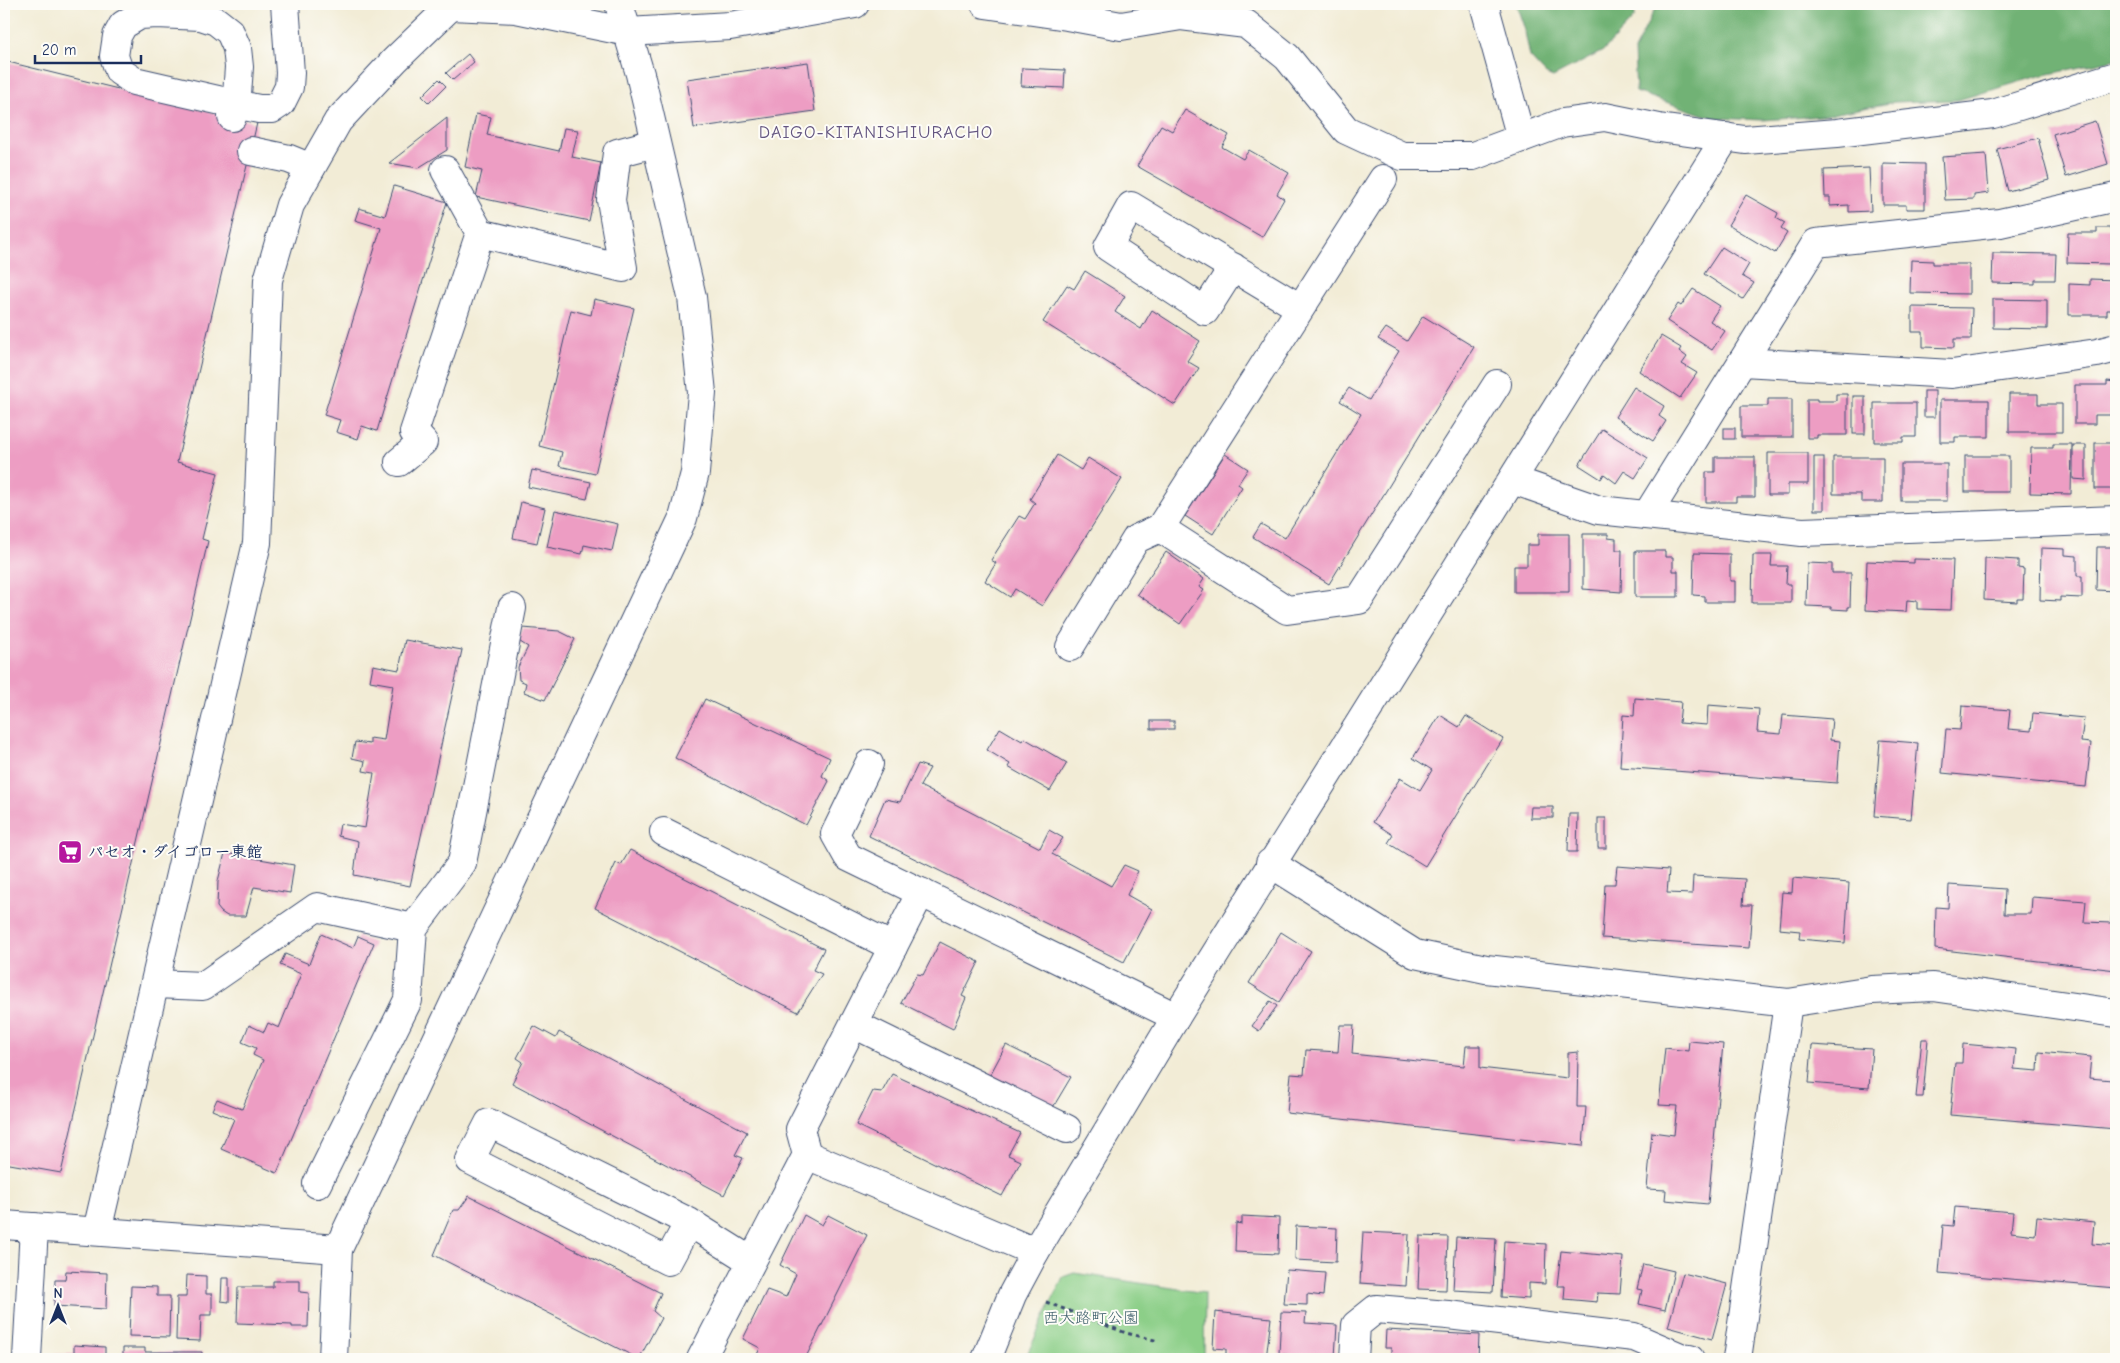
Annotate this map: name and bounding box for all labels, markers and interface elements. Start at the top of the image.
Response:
scale bar [35,32,141,64]
text: 20 m [42,41,76,59]
district label: DAIGO-KITANISHIURACHO [759,122,993,143]
supermarket icon: パセオ・ダイゴロー東館 [57,839,83,865]
place label: パセオ・ダイゴロー東館 [88,843,262,861]
north arrow [32,1280,82,1330]
text: N [53,1285,63,1302]
park label: 西大路町公園 [1043,1309,1139,1327]

